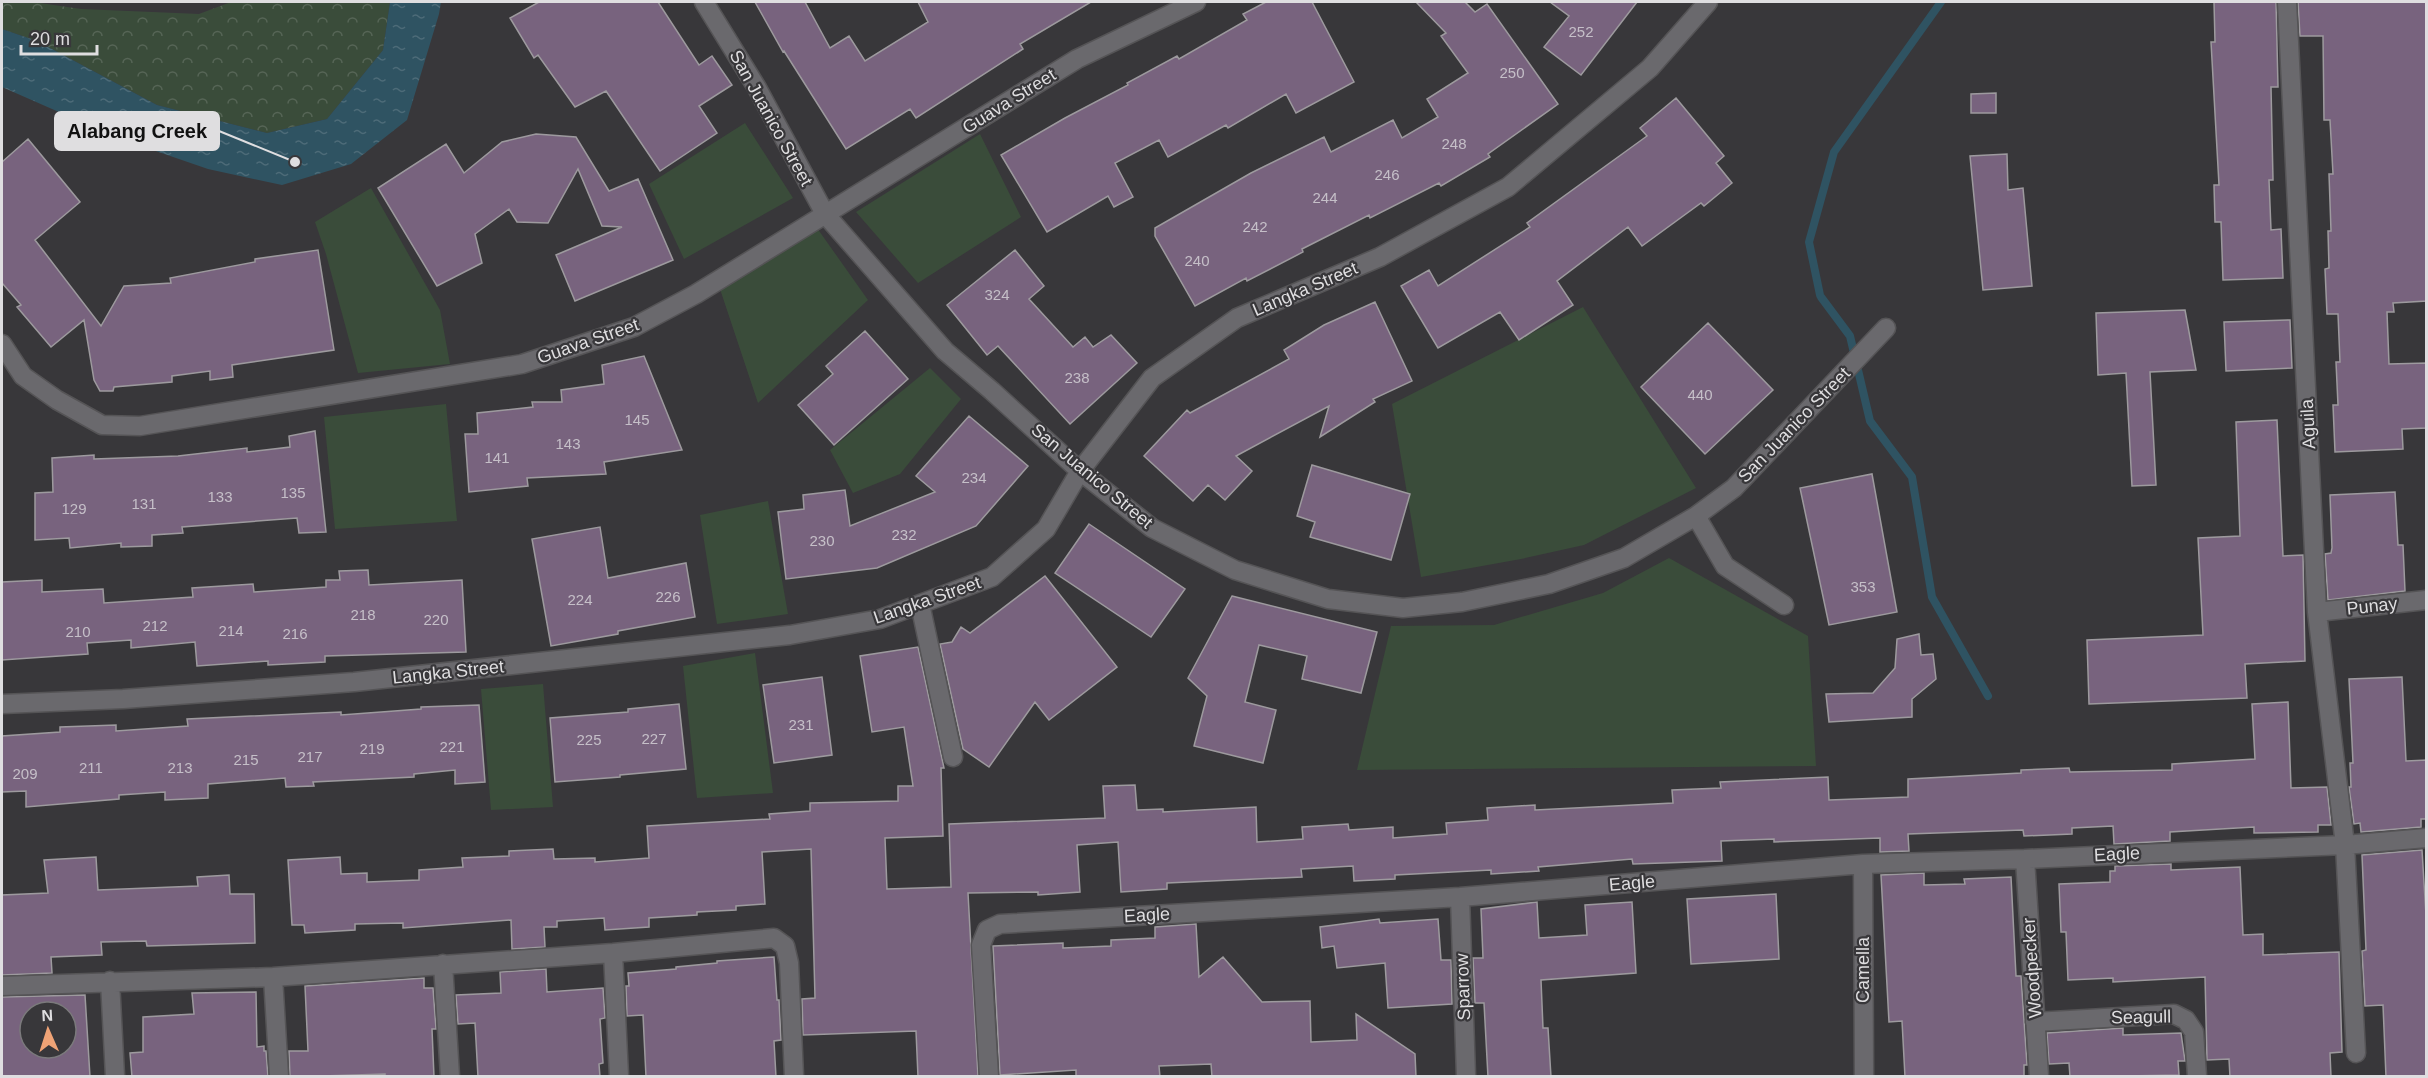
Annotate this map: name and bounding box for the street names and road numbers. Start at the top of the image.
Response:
street label: San Juanico Street [725,47,817,189]
street label: Guava Street [959,64,1059,138]
street label: Langka Street [1250,258,1360,320]
street label: Guava Street [535,314,641,368]
street label: San Juanico Street [1734,363,1854,487]
street label: Aguila [2297,398,2319,450]
street label: San Juanico Street [1027,419,1157,533]
street label: Langka Street [871,572,983,628]
street label: Punay [2346,593,2398,619]
street label: Langka Street [391,656,505,688]
street label: Eagle [2093,843,2141,865]
street label: Eagle [1608,871,1656,895]
street label: Eagle [1123,904,1171,926]
street label: Woodpecker [2019,917,2045,1019]
street label: Camella [1853,936,1873,1003]
street label: Sparrow [1452,952,1474,1021]
street label: Seagull [2111,1006,2171,1028]

